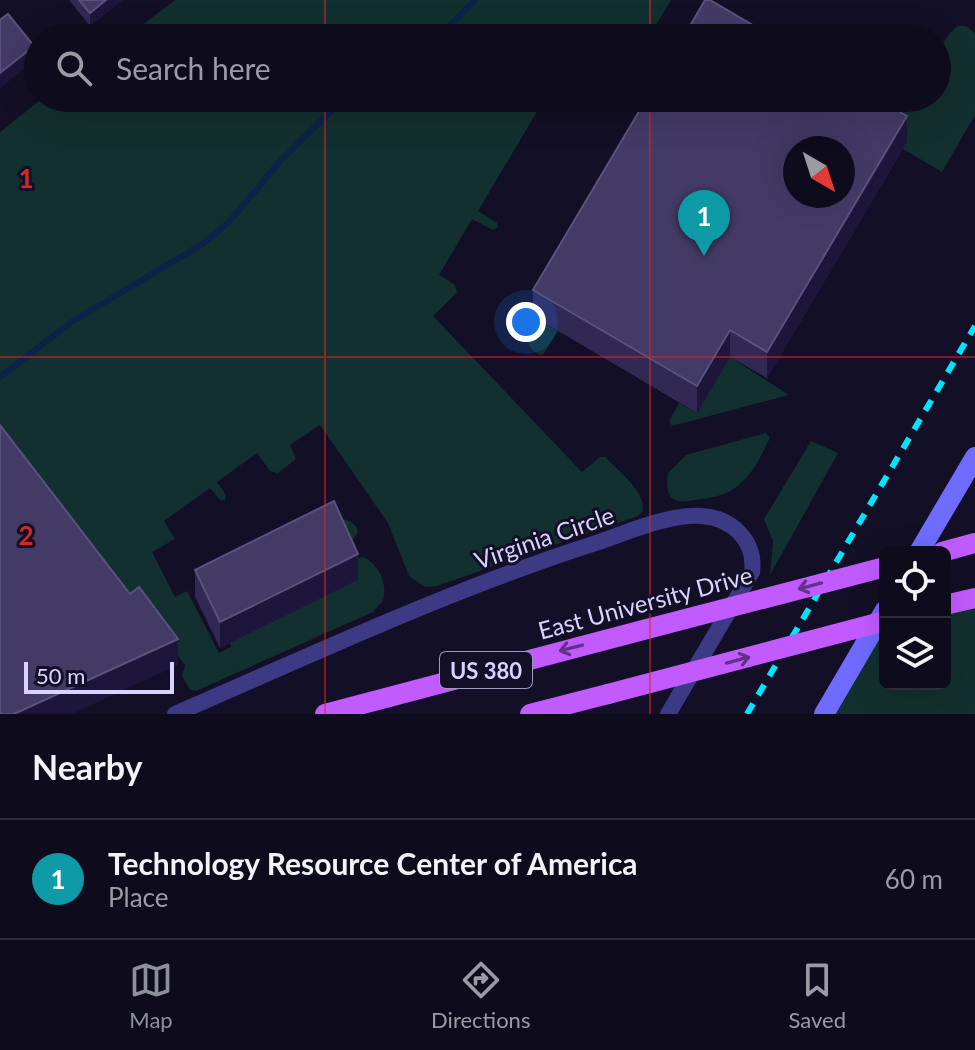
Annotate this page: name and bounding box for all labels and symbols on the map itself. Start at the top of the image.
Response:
north arrow [783,136,855,208]
text: 1 [18,162,34,194]
pin: 1 [678,190,730,256]
your location [506,302,546,342]
street label: Virginia Circle [470,500,618,574]
text: 2 [18,519,34,551]
street label: East University Drive [535,559,755,645]
one-way arrow [797,580,823,595]
one-way arrow [559,642,585,657]
one-way arrow [724,651,750,666]
road number: US 380 [440,652,532,688]
scale bar [24,658,174,694]

